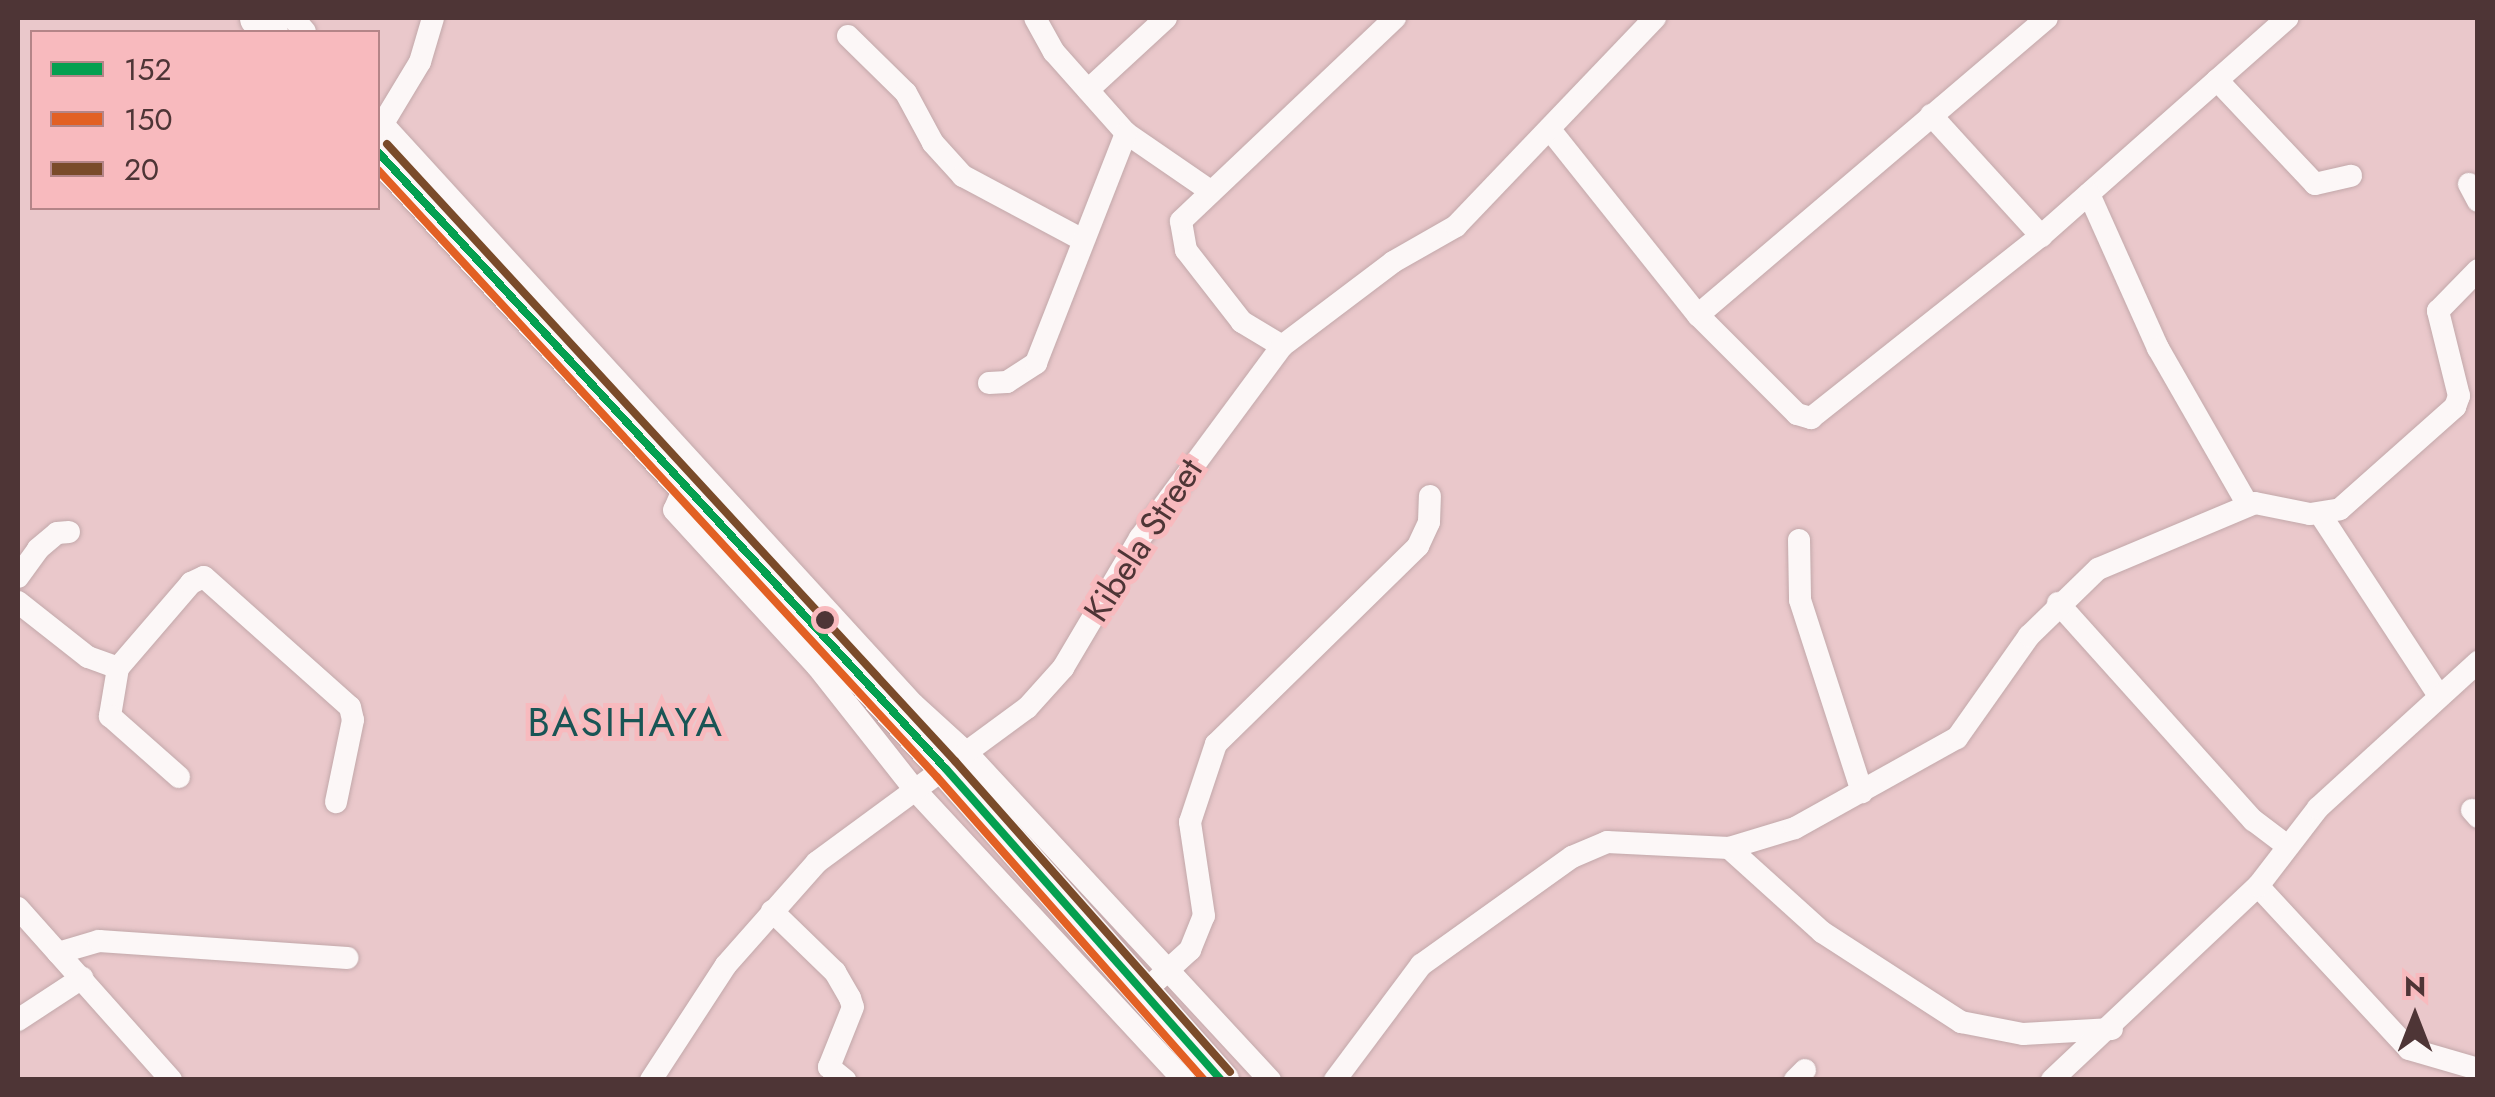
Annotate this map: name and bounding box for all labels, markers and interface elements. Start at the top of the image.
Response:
legend [30,30,380,210]
text: 152 [124,48,172,91]
text: 150 [124,98,172,141]
text: 20 [124,148,159,191]
street label: Kibela Street [1075,451,1211,629]
unlabelled marker [815,610,835,630]
district label: BASIHAYA [528,698,724,746]
text: N [2404,966,2426,1007]
north arrow [2365,967,2465,1067]

